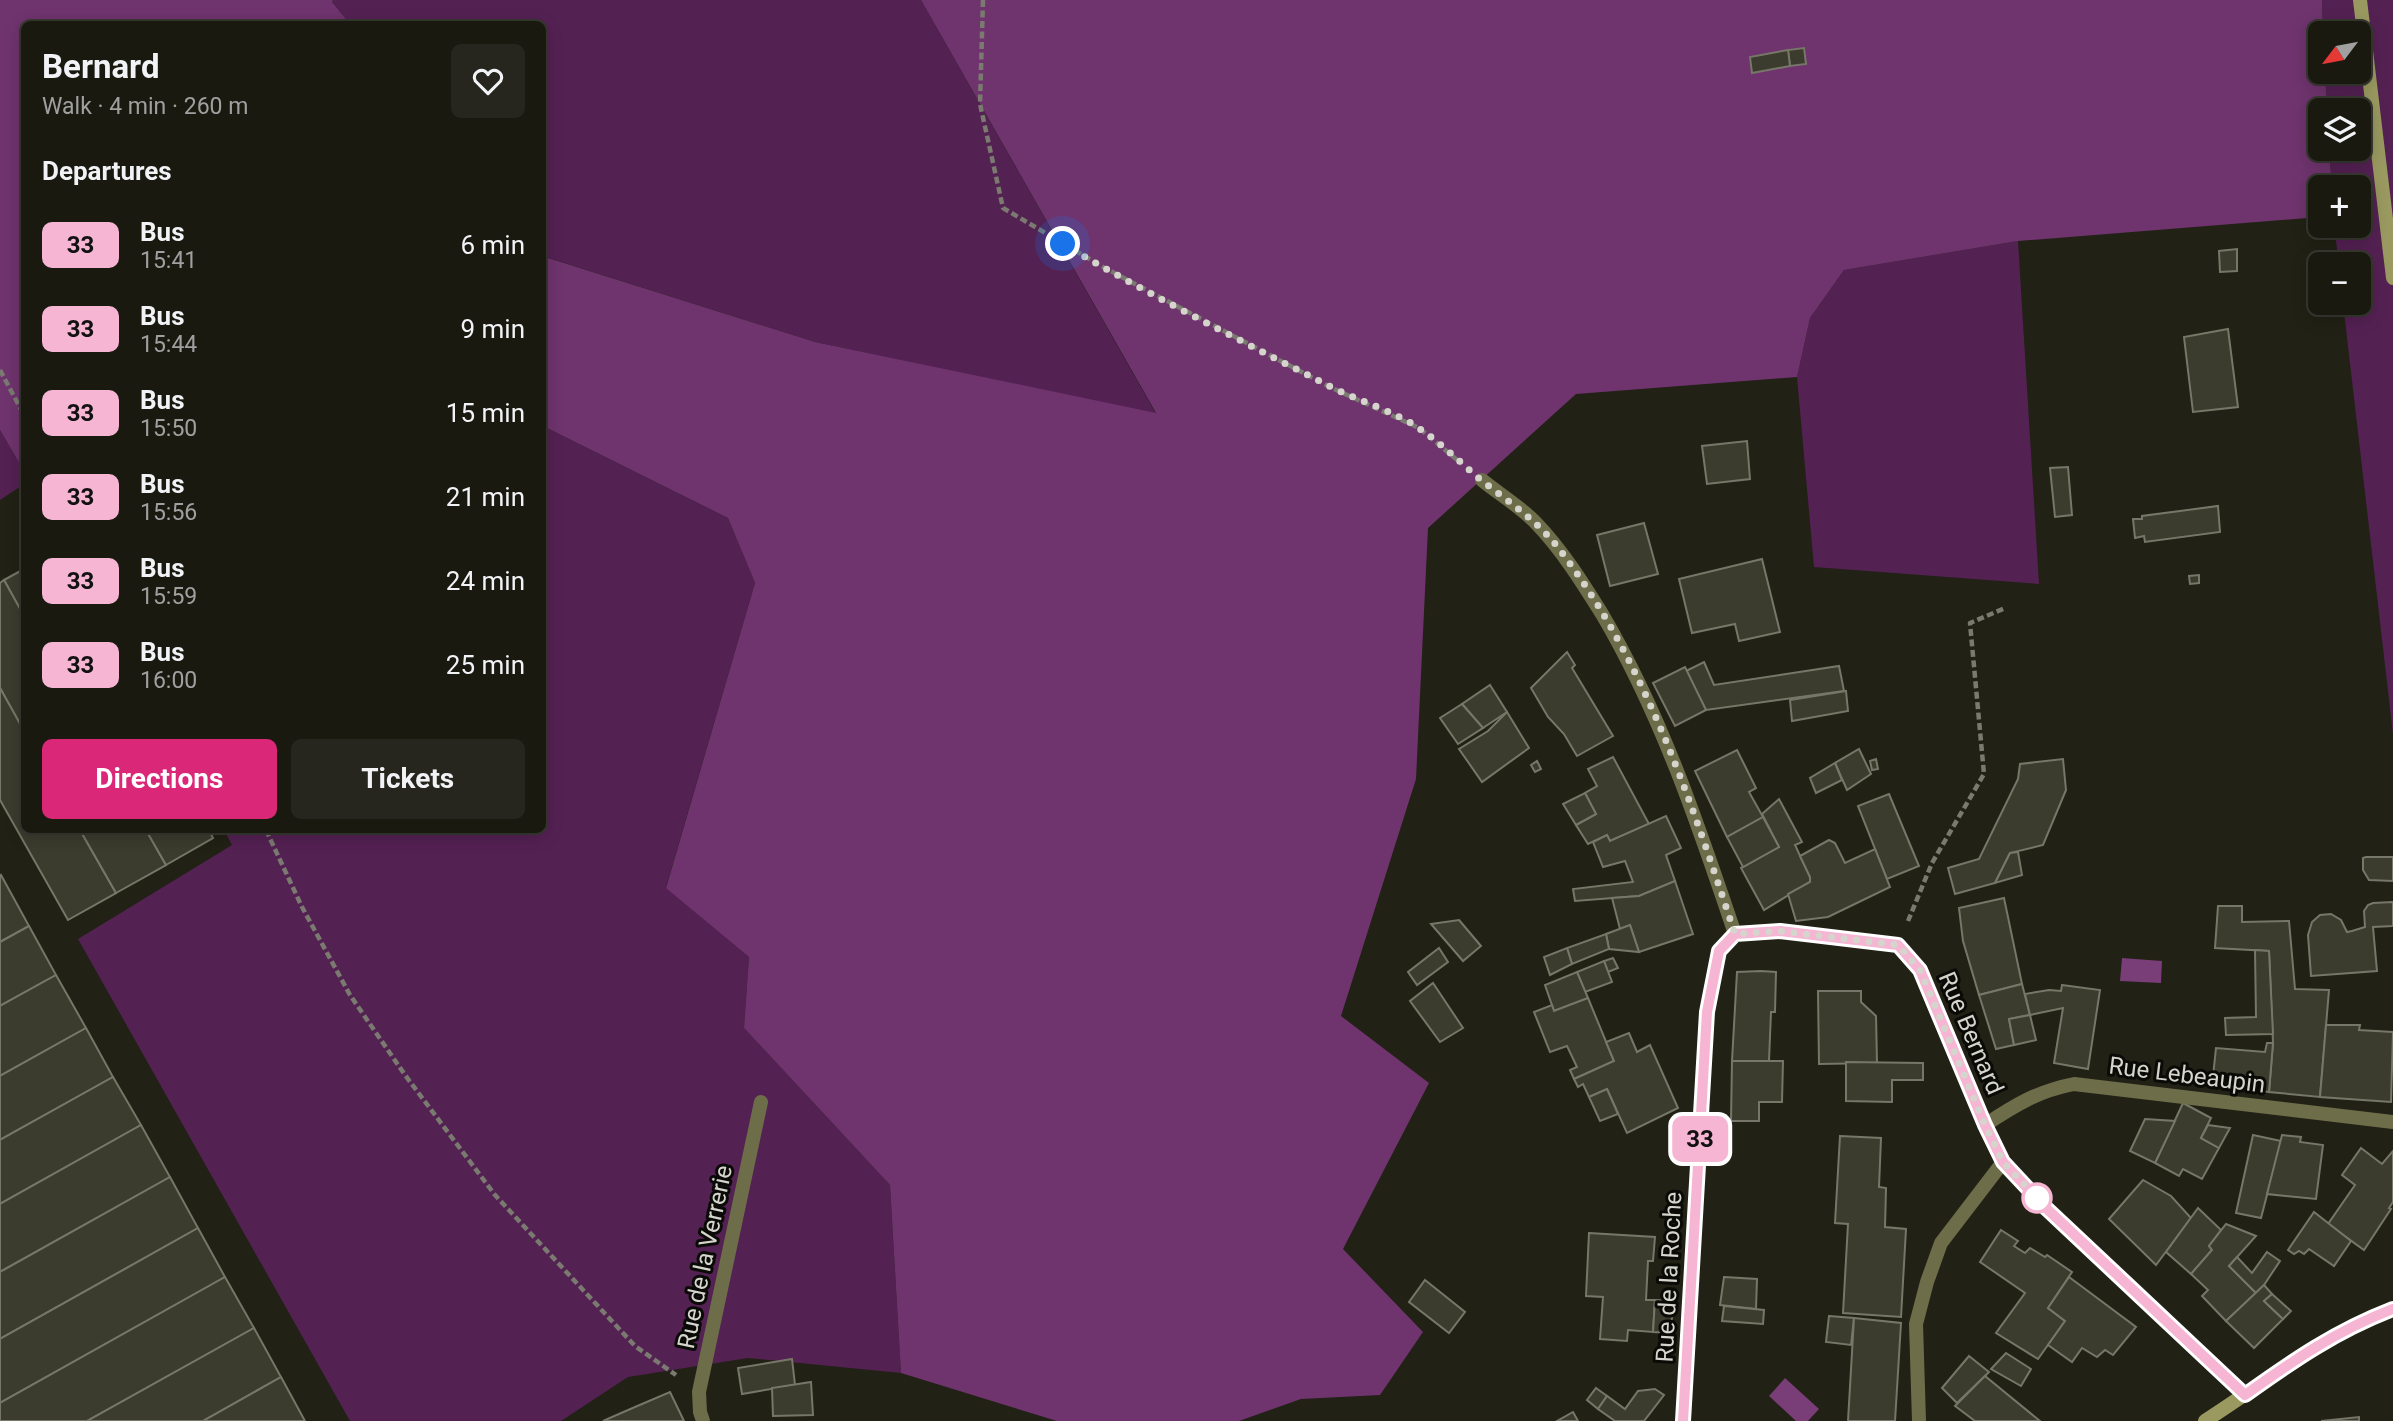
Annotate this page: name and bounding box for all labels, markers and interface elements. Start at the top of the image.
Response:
north arrow [2308,21,2371,84]
map controls [2308,21,2371,315]
button: heart [451,44,525,118]
text: Bernard [42,47,159,86]
text: Walk · 4 min · 260 m [42,93,248,120]
button: layers [2308,98,2371,161]
text: Departures [42,156,172,186]
button: + [2308,175,2371,238]
text: Bus [140,217,185,247]
your location [1045,226,1080,261]
text: 6 min [460,230,525,260]
text: 33 [67,231,94,259]
text: 15:41 [140,247,197,274]
button: − [2308,252,2371,315]
text: Bus [140,301,185,331]
text: 9 min [460,314,525,344]
text: 33 [67,315,94,343]
text: 15:44 [140,331,197,358]
text: Bus [140,385,185,415]
text: 15 min [446,398,525,428]
text: 33 [67,399,94,427]
text: 15:50 [140,415,197,442]
text: Bus [140,469,185,499]
text: 21 min [446,482,525,512]
text: 33 [67,483,94,511]
text: 15:56 [140,499,197,526]
text: Bus [140,553,185,583]
text: 24 min [446,566,525,596]
text: 33 [67,567,94,595]
text: 15:59 [140,583,197,610]
text: Bus [140,637,185,667]
text: 25 min [446,650,525,680]
text: 33 [67,651,94,679]
text: 16:00 [140,667,197,694]
button: Directions [42,739,277,819]
button: Tickets [291,739,525,819]
street label: Rue Bernard [1933,968,2009,1098]
street label: Rue Lebeaupin [2107,1052,2267,1098]
line badge: 33 [1668,1116,1732,1162]
text: 33 [1686,1125,1714,1153]
street label: Rue de la Verrerie [672,1163,738,1351]
unlabelled marker [2022,1183,2052,1213]
street label: Rue de la Roche [1651,1191,1687,1363]

